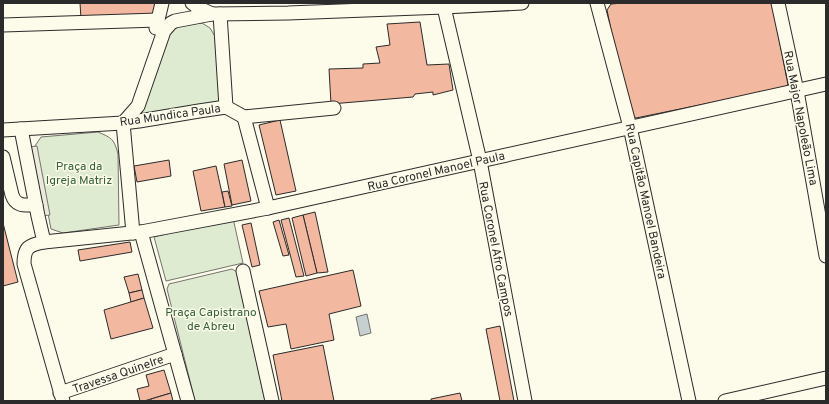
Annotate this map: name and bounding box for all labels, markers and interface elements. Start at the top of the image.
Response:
street label: Rua Major Napoleão Lima [779,49,821,187]
street label: Rua Mundica Paula [119,101,222,131]
street label: Rua Capitão Manoel Bandeira [621,122,669,280]
street label: Rua Coronel Manoel Paula [366,148,506,196]
park label: Praça da Igreja Matriz [46,159,112,189]
street label: Rua Coronel Afro Campos [474,180,516,318]
park label: Praça Capistrano de Abreu [165,305,257,335]
street label: Travessa Quinelre [71,352,166,398]

